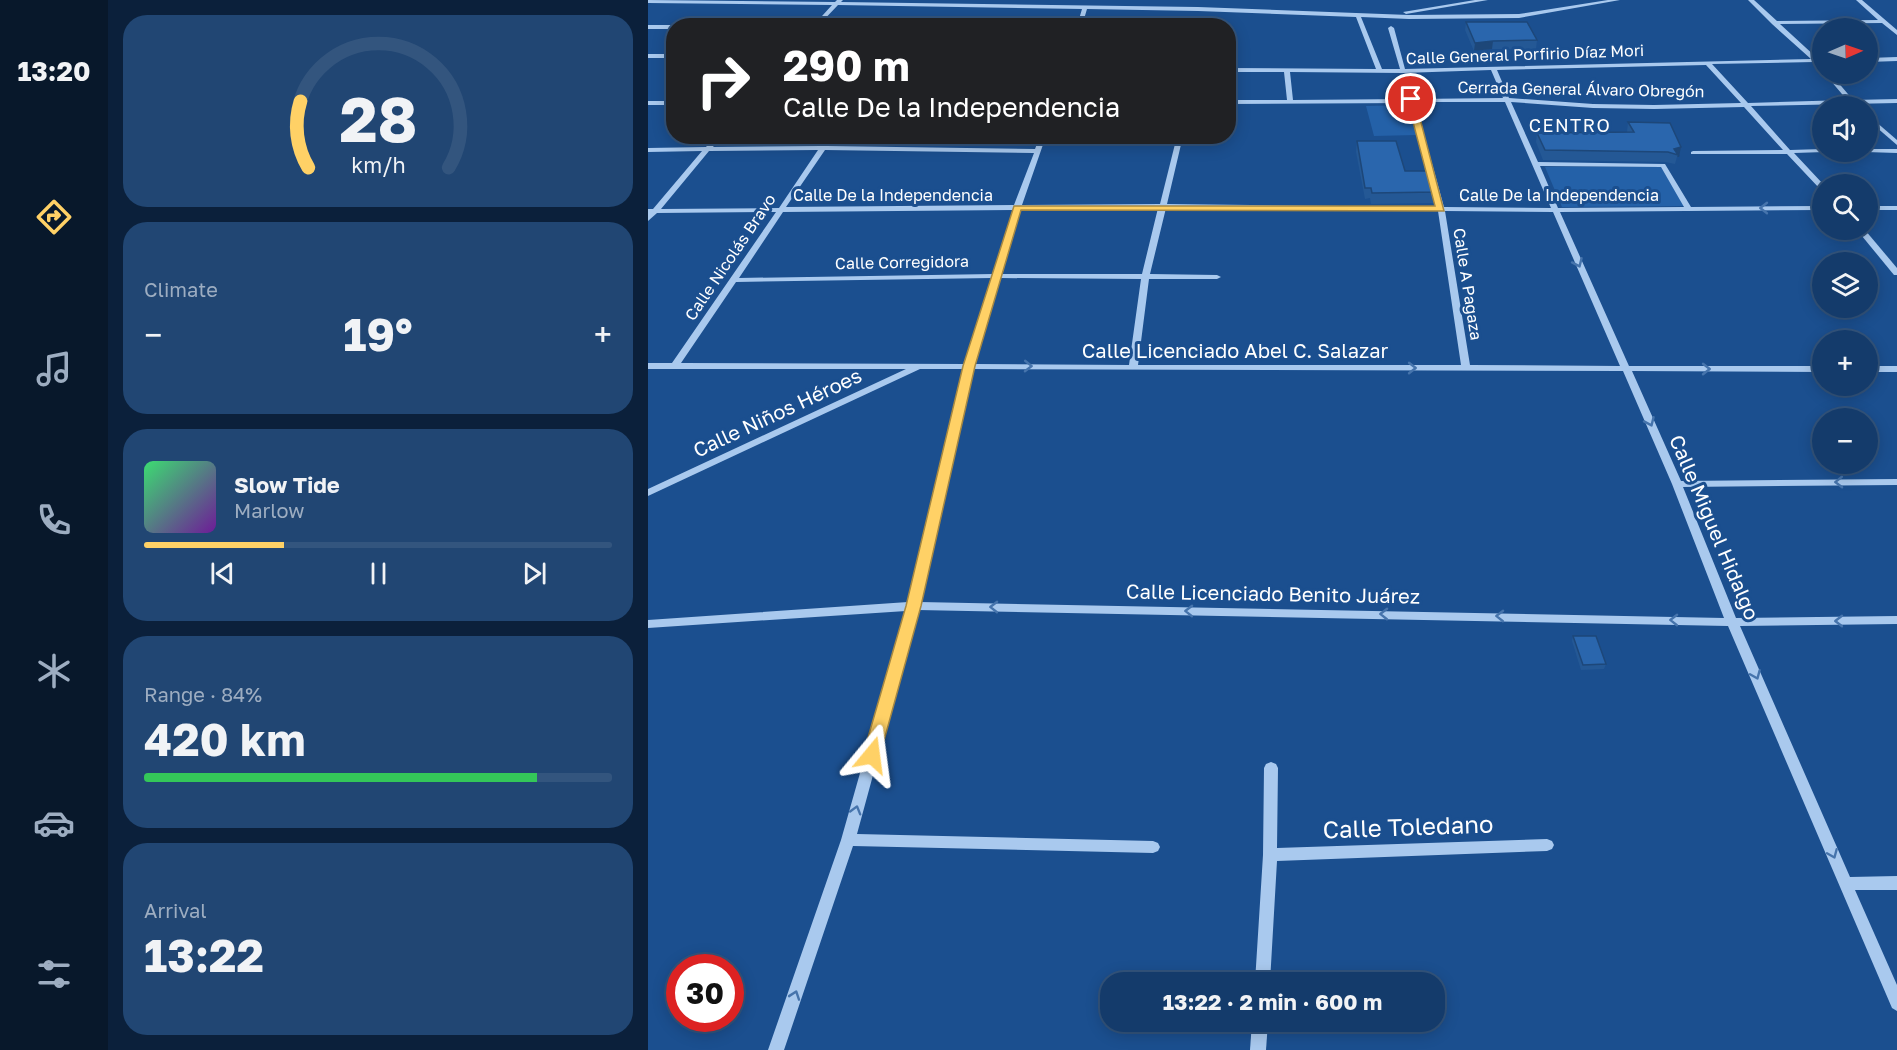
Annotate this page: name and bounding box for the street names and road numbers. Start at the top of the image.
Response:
street label: Calle General Porfirio Díaz Mori [1405,40,1645,68]
street label: Cerrada General Álvaro Obregón [1457,77,1705,101]
street label: Calle De la Independencia [793,185,993,205]
street label: Calle De la Independencia [1459,185,1659,205]
street label: Calle Nicolás Bravo [680,190,780,324]
street label: Calle A Pagaza [1449,226,1487,342]
street label: Calle Corregidora [835,251,969,273]
street label: Calle Licenciado Abel C. Salazar [1082,338,1388,362]
street label: Calle Niños Héroes [689,362,865,462]
street label: Calle Miguel Hidalgo [1665,431,1765,623]
street label: Calle Licenciado Benito Juárez [1126,578,1420,608]
street label: Calle Toledano [1322,809,1494,843]

